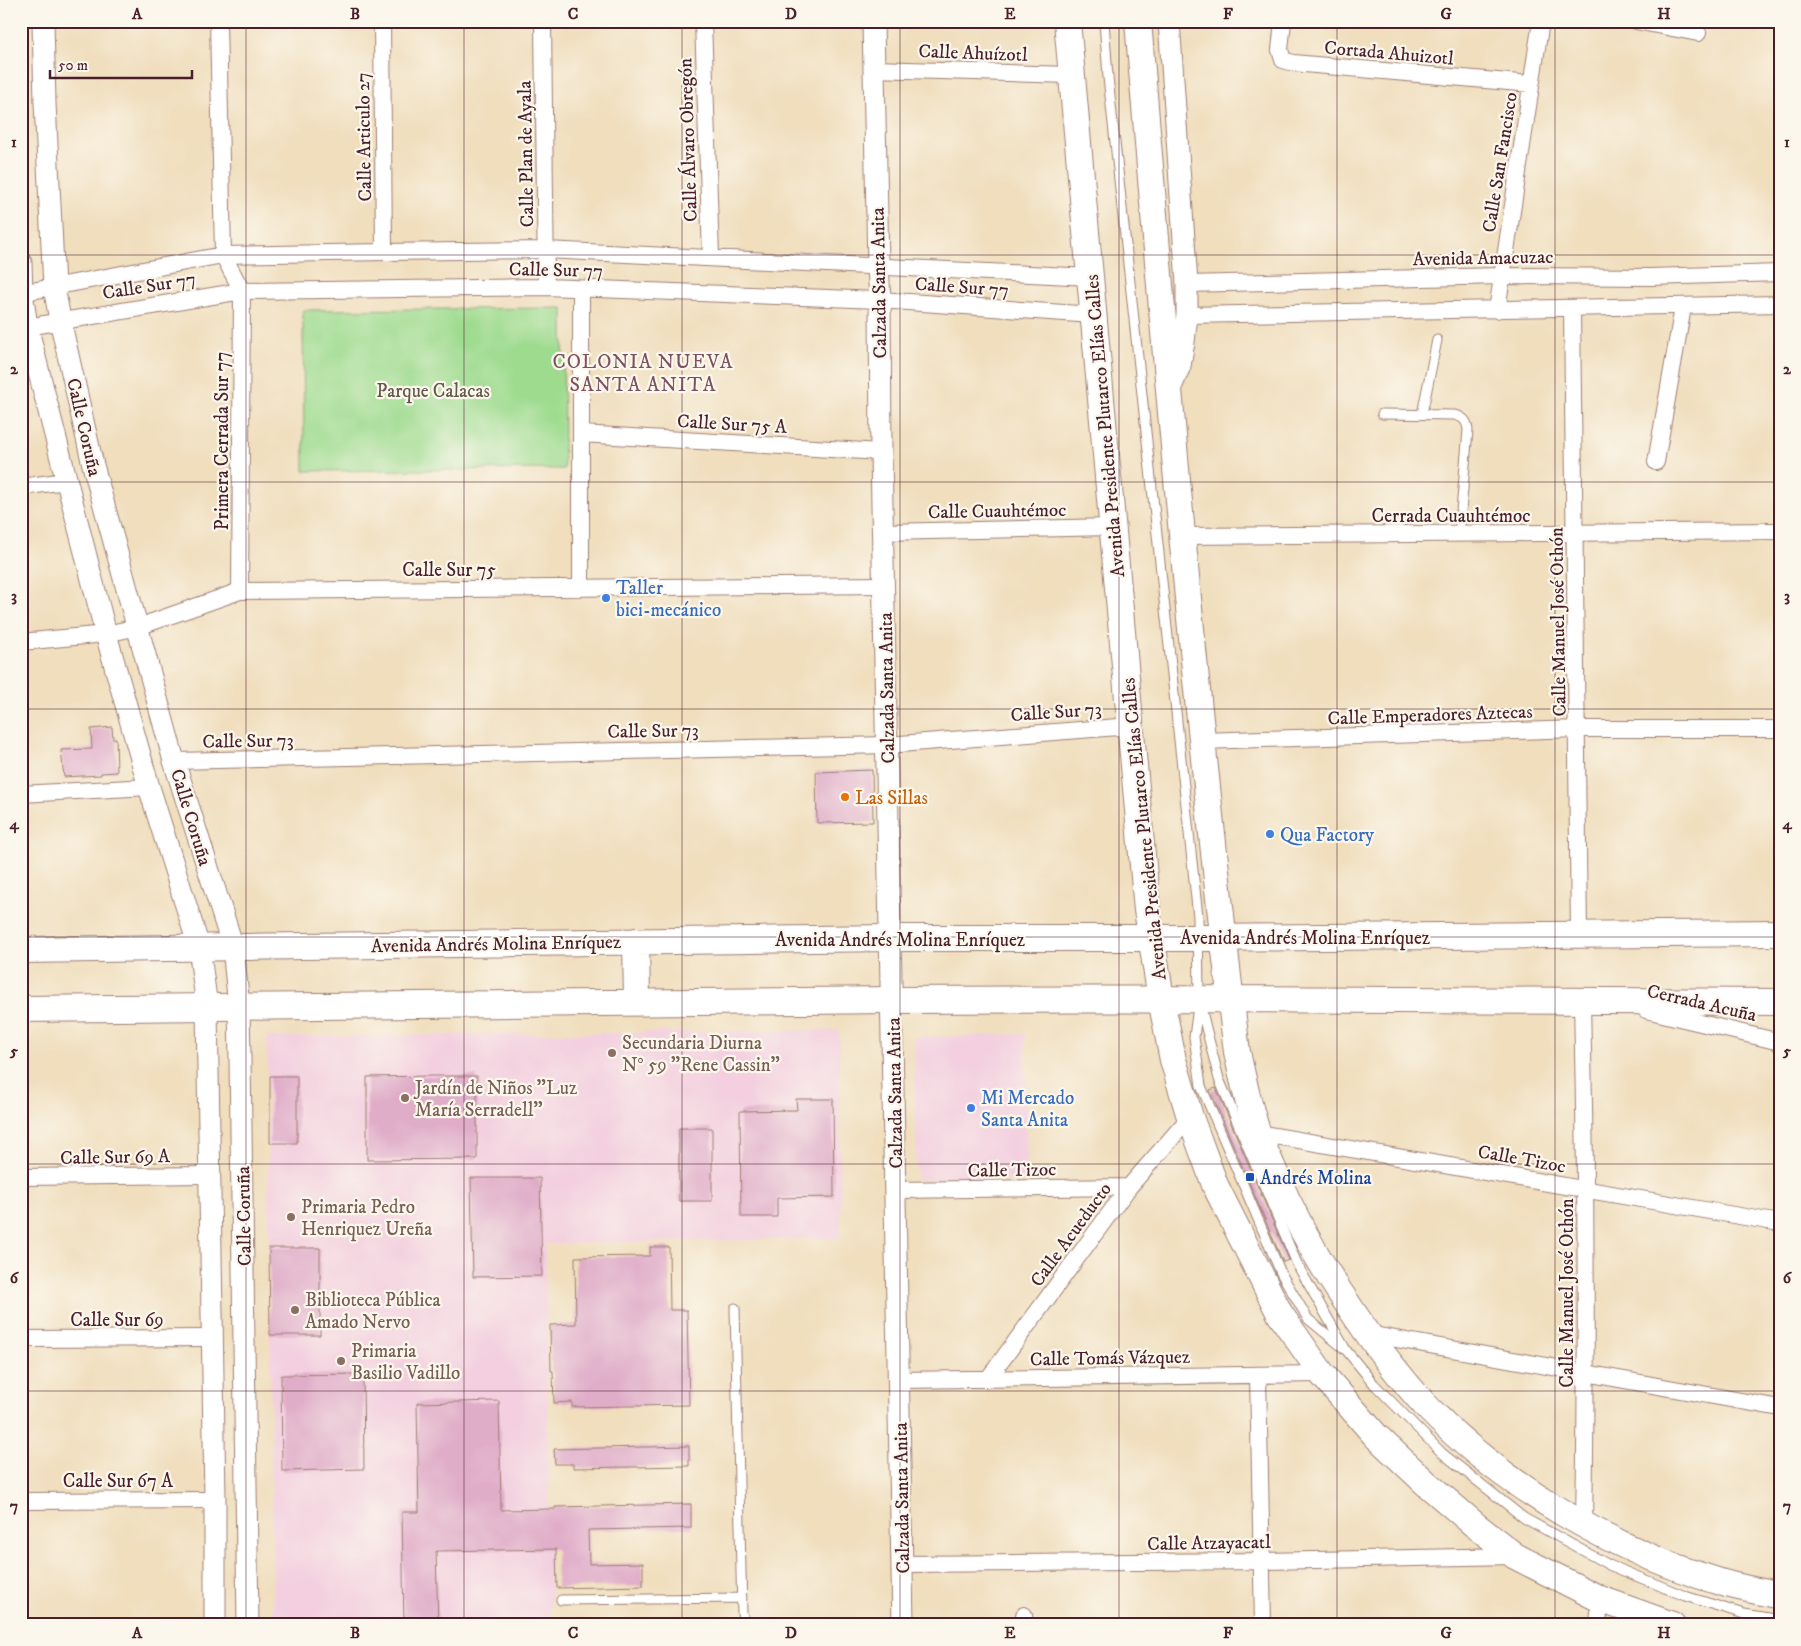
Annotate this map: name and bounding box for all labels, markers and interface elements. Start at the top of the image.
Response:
text: A [131,4,143,24]
text: B [350,4,360,24]
text: C [568,4,578,24]
text: D [785,4,797,24]
text: E [1004,4,1016,24]
text: F [1223,4,1233,24]
text: G [1440,4,1452,24]
text: H [1657,4,1671,24]
street label: Cortada Ahuizotl [1323,36,1455,71]
street label: Calle Ahuízotl [918,40,1028,67]
scale bar [50,48,192,80]
text: 50 m [58,56,88,75]
street label: Calle Álvaro Obregón [672,57,703,222]
street label: Calle Articulo 27 [352,72,377,202]
street label: Calle Plan de Ayala [514,80,539,228]
street label: Calle San Fancisco [1478,90,1523,234]
text: 1 [11,132,17,152]
text: 1 [1784,132,1790,152]
street label: Calzada Santa Anita [867,207,892,359]
street label: Avenida Amacuzac [1413,246,1554,271]
street label: Calle Sur 77 [509,258,603,283]
street label: Calle Sur 77 [101,268,198,305]
street label: Calle Sur 77 [914,273,1010,302]
street label: Avenida Presidente Plutarco Elías Calles [1081,273,1130,578]
district label: COLONIA NUEVA SANTA ANITA [553,350,733,398]
street label: Primera Cerrada Sur 77 [211,352,234,530]
text: 2 [10,359,19,379]
text: 2 [1783,359,1792,379]
street label: Calle Coruña [61,376,106,479]
park label: Parque Calacas [376,380,490,404]
street label: Calle Sur 75 A [676,410,788,439]
street label: Calle Cuauhtémoc [928,499,1066,524]
street label: Cerrada Cuauhtémoc [1372,505,1530,528]
street label: Calle Manuel José Othón [1545,527,1572,717]
street label: Calle Sur 75 [402,559,496,582]
place label: Taller bici-mecánico [616,577,721,622]
text: 3 [11,586,17,606]
text: 3 [1784,586,1790,606]
marker: Taller bici-mecánico [600,592,612,604]
street label: Calzada Santa Anita [875,612,900,764]
street label: Avenida Presidente Plutarco Elías Calles [1117,676,1172,981]
street label: Calle Sur 73 [1010,698,1102,727]
street label: Calle Emperadores Aztecas [1327,700,1533,731]
street label: Calle Sur 73 [607,719,699,744]
street label: Calle Sur 73 [202,729,294,754]
street label: Calle Coruña [165,766,216,869]
place label: Las Sillas [855,787,928,810]
marker: Las Sillas [839,791,851,803]
text: 4 [8,814,19,834]
text: 4 [1781,814,1792,834]
place label: Qua Factory [1280,824,1375,847]
marker: Qua Factory [1264,828,1276,840]
street label: Avenida Andrés Molina Enríquez [1180,927,1430,951]
street label: Avenida Andrés Molina Enríquez [775,929,1025,953]
street label: Avenida Andrés Molina Enríquez [371,931,621,959]
street label: Cerrada Acuña [1645,980,1759,1027]
street label: Calzada Santa Anita [883,1017,908,1169]
place label: Secundaria Diurna N° 59 "Rene Cassin" [622,1032,780,1077]
text: 5 [9,1041,18,1061]
text: 5 [1782,1041,1791,1061]
marker: Secundaria Diurna N° 59 "Rene Cassin" [606,1047,618,1059]
place label: Jardín de Niños "Luz María Serradell" [413,1077,577,1122]
place label: Mi Mercado Santa Anita [981,1087,1074,1132]
marker: Jardín de Niños "Luz María Serradell" [399,1092,411,1104]
marker: Mi Mercado Santa Anita [965,1102,977,1114]
street label: Calle Tizoc [1476,1140,1567,1179]
street label: Calle Sur 69 A [60,1145,171,1170]
street label: Calle Tizoc [967,1158,1057,1183]
street label: Calle Coruña [232,1166,257,1266]
place label: Andrés Molina [1260,1167,1372,1190]
marker: Andrés Molina [1244,1171,1256,1183]
street label: Calle Acueducto [1026,1178,1117,1292]
place label: Primaria Pedro Henriquez Ureña [301,1196,432,1242]
street label: Calle Manuel José Othón [1556,1198,1579,1388]
marker: Primaria Pedro Henriquez Ureña [285,1211,297,1223]
text: 6 [10,1268,20,1288]
text: 6 [1783,1268,1793,1288]
place label: Biblioteca Pública Amado Nervo [305,1289,441,1334]
marker: Biblioteca Pública Amado Nervo [289,1304,301,1316]
street label: Calle Sur 69 [70,1309,164,1332]
place label: Primaria Basilio Vadillo [351,1340,460,1385]
street label: Calle Tomás Vázquez [1030,1346,1190,1372]
marker: Primaria Basilio Vadillo [335,1355,347,1367]
street label: Calzada Santa Anita [890,1422,915,1574]
street label: Calle Sur 67 A [63,1470,174,1493]
text: 7 [10,1496,18,1516]
text: 7 [1783,1496,1791,1516]
street label: Calle Atzayacatl [1147,1531,1271,1556]
text: A [131,1623,143,1643]
text: B [350,1623,360,1643]
text: C [568,1623,578,1643]
text: D [785,1623,797,1643]
text: E [1004,1623,1016,1643]
text: F [1223,1623,1233,1643]
text: G [1440,1623,1452,1643]
text: H [1657,1623,1671,1643]

